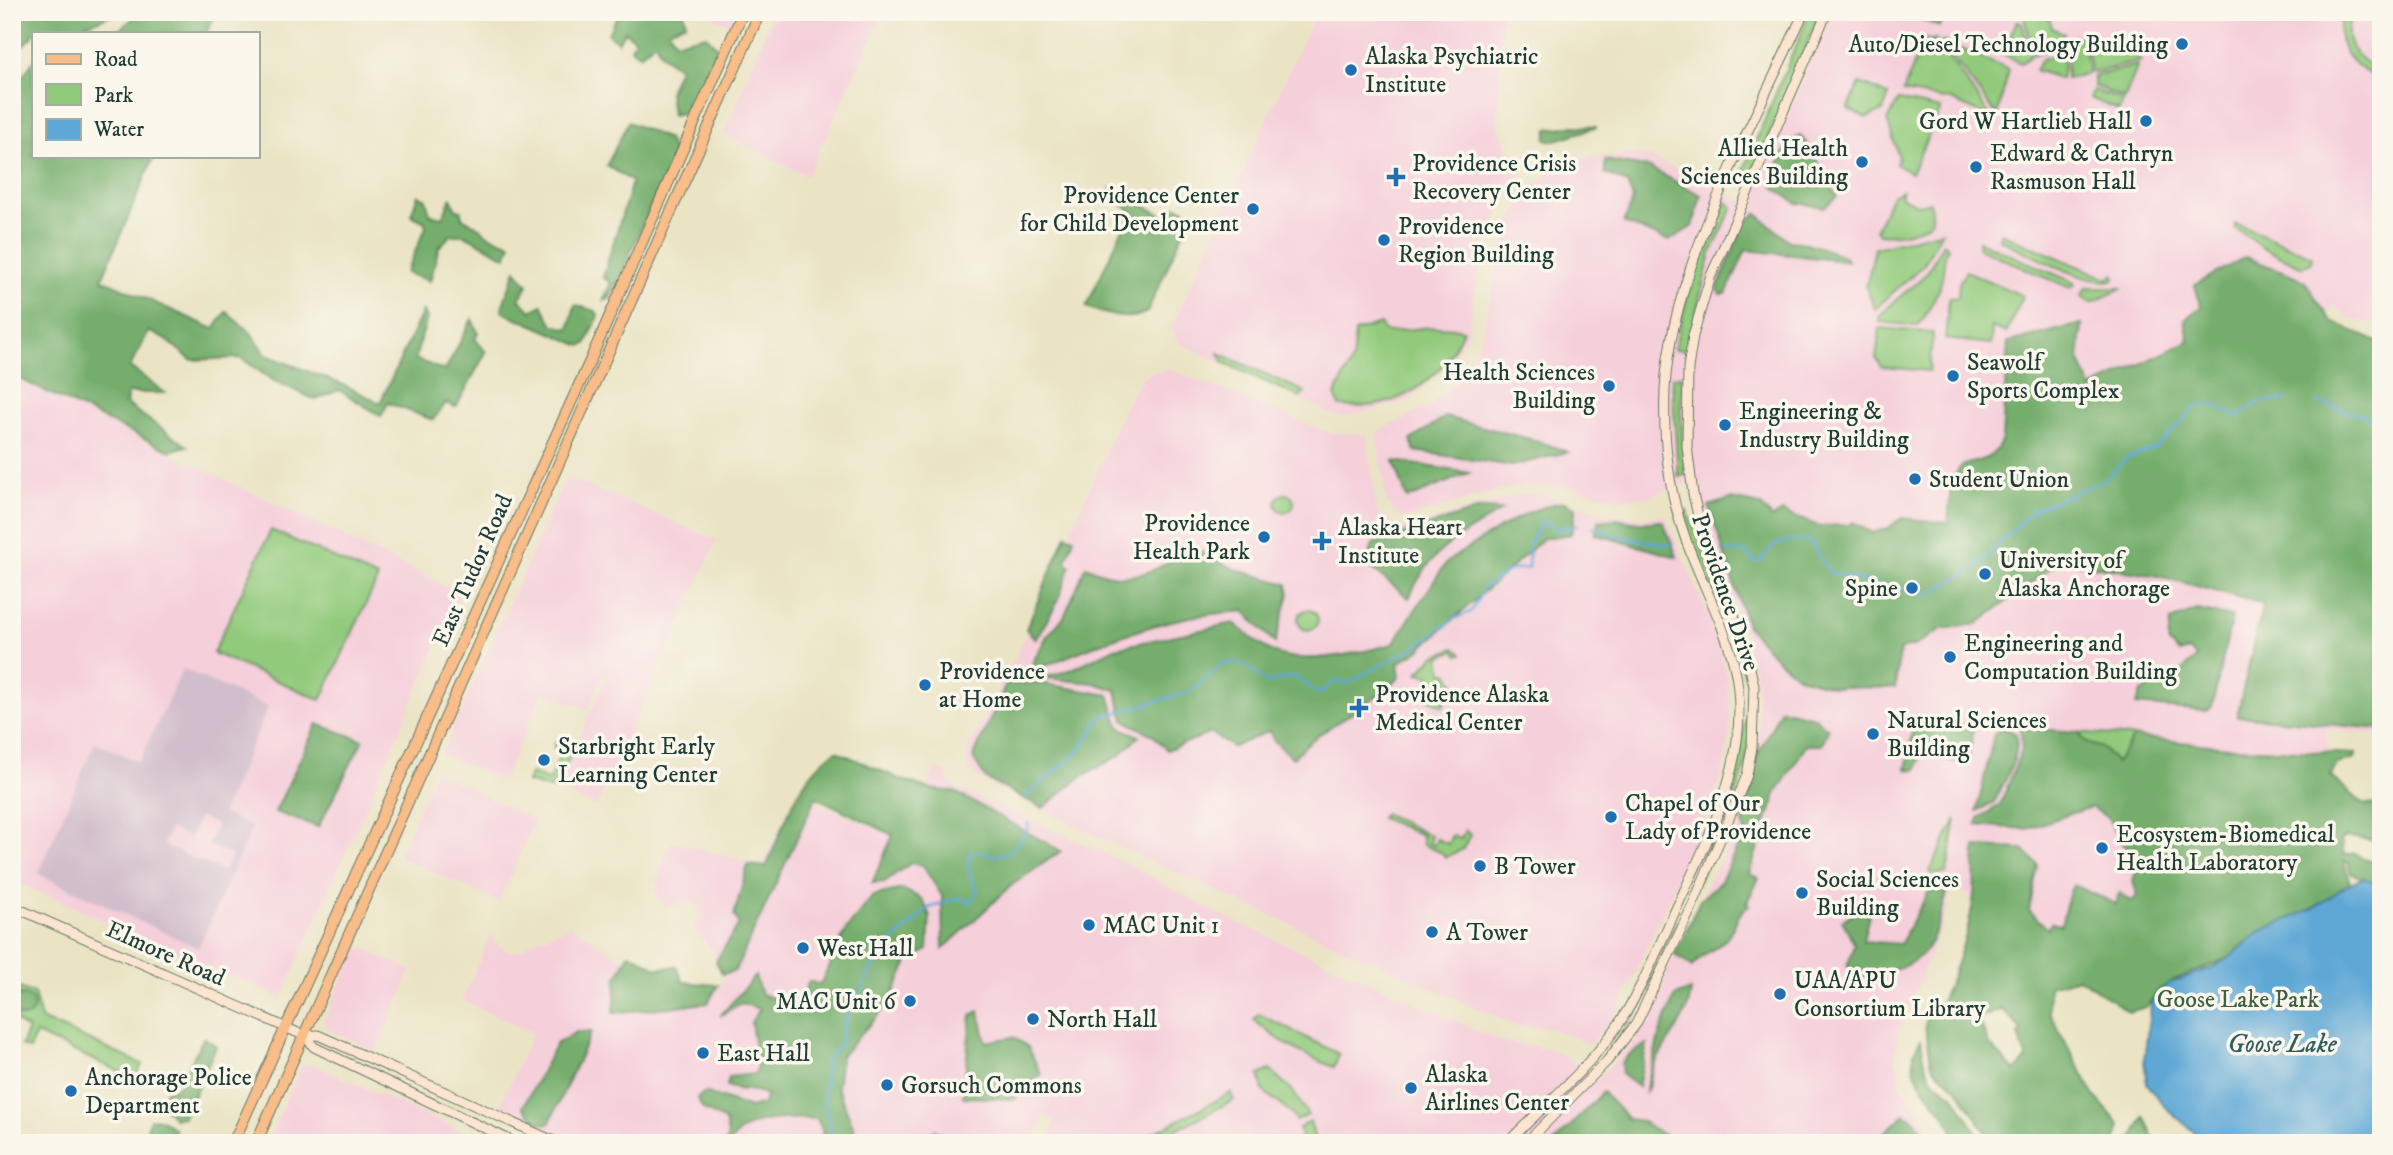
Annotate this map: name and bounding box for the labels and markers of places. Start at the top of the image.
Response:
place label: Auto/Diesel Technology Building [1848,30,2168,60]
marker: Auto/Diesel Technology Building [2174,36,2190,52]
place label: Alaska Psychiatric Institute [1365,42,1538,100]
marker: Alaska Psychiatric Institute [1343,62,1359,78]
place label: Gord W Hartlieb Hall [1919,107,2133,137]
marker: Gord W Hartlieb Hall [2138,113,2154,129]
place label: Allied Health Sciences Building [1681,134,1848,192]
place label: Edward & Cathryn Rasmuson Hall [1990,139,2174,197]
place label: Providence Crisis Recovery Center [1412,149,1576,207]
marker: Allied Health Sciences Building [1854,154,1870,170]
marker: Edward & Cathryn Rasmuson Hall [1968,159,1984,175]
marker: Providence Crisis Recovery Center [1386,167,1406,187]
place label: Providence Center for Child Development [1020,181,1239,239]
marker: Providence Center for Child Development [1245,201,1261,217]
place label: Providence Region Building [1398,212,1554,270]
marker: Providence Region Building [1376,232,1392,248]
place label: Seawolf Sports Complex [1967,348,2120,406]
place label: Health Sciences Building [1443,358,1595,416]
marker: Seawolf Sports Complex [1945,368,1961,384]
marker: Health Sciences Building [1601,378,1617,394]
place label: Engineering & Industry Building [1739,397,1909,455]
marker: Engineering & Industry Building [1717,417,1733,433]
place label: Student Union [1929,465,2069,495]
marker: Student Union [1907,471,1923,487]
place label: Providence Health Park [1133,509,1250,567]
place label: Alaska Heart Institute [1338,513,1463,571]
marker: Providence Health Park [1256,529,1272,545]
marker: Alaska Heart Institute [1312,531,1332,551]
place label: University of Alaska Anchorage [1999,546,2170,604]
marker: University of Alaska Anchorage [1977,566,1993,582]
place label: Spine [1845,574,1898,604]
marker: Spine [1904,580,1920,596]
place label: Engineering and Computation Building [1964,629,2177,687]
marker: Engineering and Computation Building [1942,649,1958,665]
place label: Providence at Home [939,657,1045,715]
marker: Providence at Home [917,677,933,693]
place label: Providence Alaska Medical Center [1375,680,1550,738]
marker: Providence Alaska Medical Center [1349,698,1369,718]
place label: Natural Sciences Building [1887,706,2047,764]
marker: Natural Sciences Building [1865,726,1881,742]
place label: Starbright Early Learning Center [558,732,717,790]
marker: Starbright Early Learning Center [536,752,552,768]
place label: Chapel of Our Lady of Providence [1625,789,1811,847]
marker: Chapel of Our Lady of Providence [1603,809,1619,825]
place label: Ecosystem-Biomedical Health Laboratory [2116,820,2335,878]
marker: Ecosystem-Biomedical Health Laboratory [2094,840,2110,856]
place label: B Tower [1494,852,1576,882]
marker: B Tower [1472,858,1488,874]
place label: Social Sciences Building [1816,865,1959,923]
marker: Social Sciences Building [1794,885,1810,901]
place label: MAC Unit 1 [1103,911,1219,941]
marker: MAC Unit 1 [1081,917,1097,933]
place label: A Tower [1446,918,1528,948]
marker: A Tower [1424,924,1440,940]
place label: West Hall [816,934,914,964]
marker: West Hall [795,940,811,956]
place label: UAA/APU Consortium Library [1794,966,1986,1024]
marker: UAA/APU Consortium Library [1772,986,1788,1002]
place label: MAC Unit 6 [776,987,898,1017]
marker: MAC Unit 6 [902,993,918,1009]
place label: North Hall [1047,1005,1158,1035]
marker: North Hall [1025,1011,1041,1027]
place label: East Hall [717,1039,811,1069]
marker: East Hall [695,1045,711,1061]
place label: Alaska Airlines Center [1425,1060,1569,1118]
place label: Anchorage Police Department [85,1063,252,1121]
place label: Gorsuch Commons [901,1071,1082,1101]
marker: Gorsuch Commons [879,1077,895,1093]
marker: Alaska Airlines Center [1403,1080,1419,1096]
marker: Anchorage Police Department [63,1083,79,1099]

